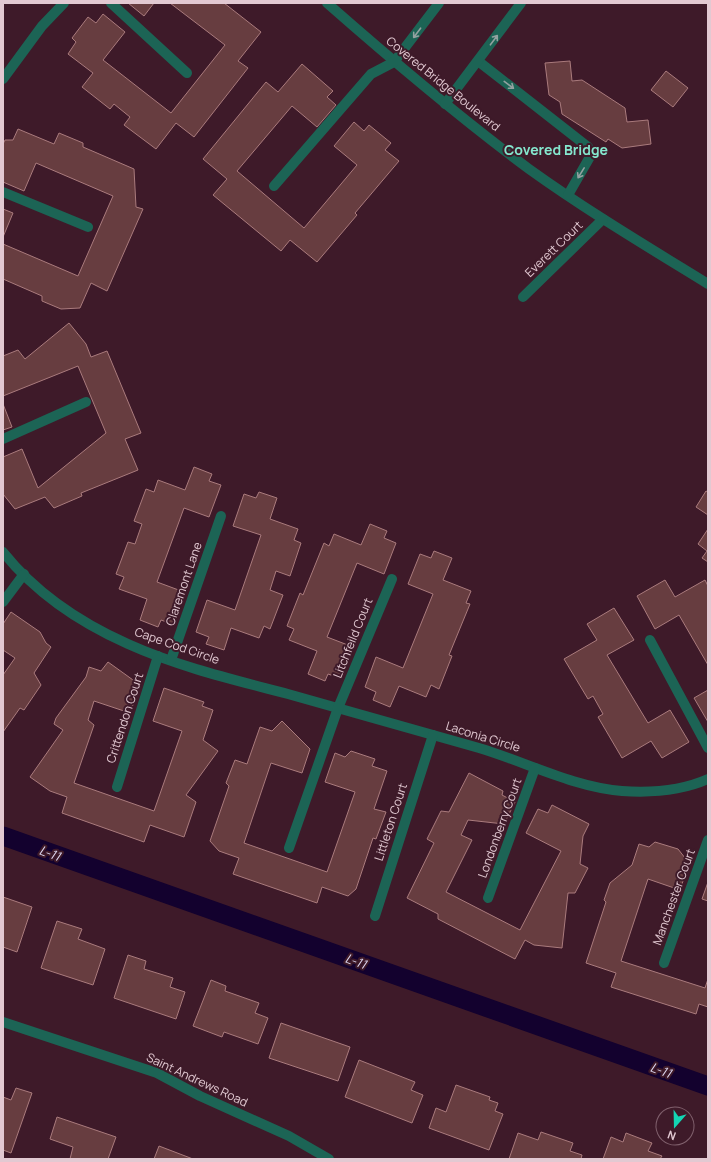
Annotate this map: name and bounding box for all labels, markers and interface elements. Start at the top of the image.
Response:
one-way arrow [413,27,421,38]
street label: Covered Bridge Boulevard [383,32,504,135]
one-way arrow [489,34,498,45]
one-way arrow [503,80,514,89]
district label: Covered Bridge [504,140,608,159]
one-way arrow [577,167,585,178]
street label: Everett Court [521,217,586,281]
street label: Claremont Lane [161,540,206,628]
street label: Litchfeild Court [329,595,376,681]
street label: Cape Cod Circle [132,623,222,668]
street label: Crittendon Court [102,670,147,765]
street label: Laconia Circle [444,717,523,756]
street label: Londonberry Court [474,775,526,880]
street label: Littleton Court [370,781,411,863]
water label: L-11 [37,841,64,865]
street label: Manchester Court [648,846,699,947]
water label: L-11 [343,949,370,973]
street label: Saint Andrews Road [144,1049,251,1111]
water label: L-11 [648,1058,675,1082]
north arrow [655,1106,695,1146]
text: N [665,1127,678,1144]

